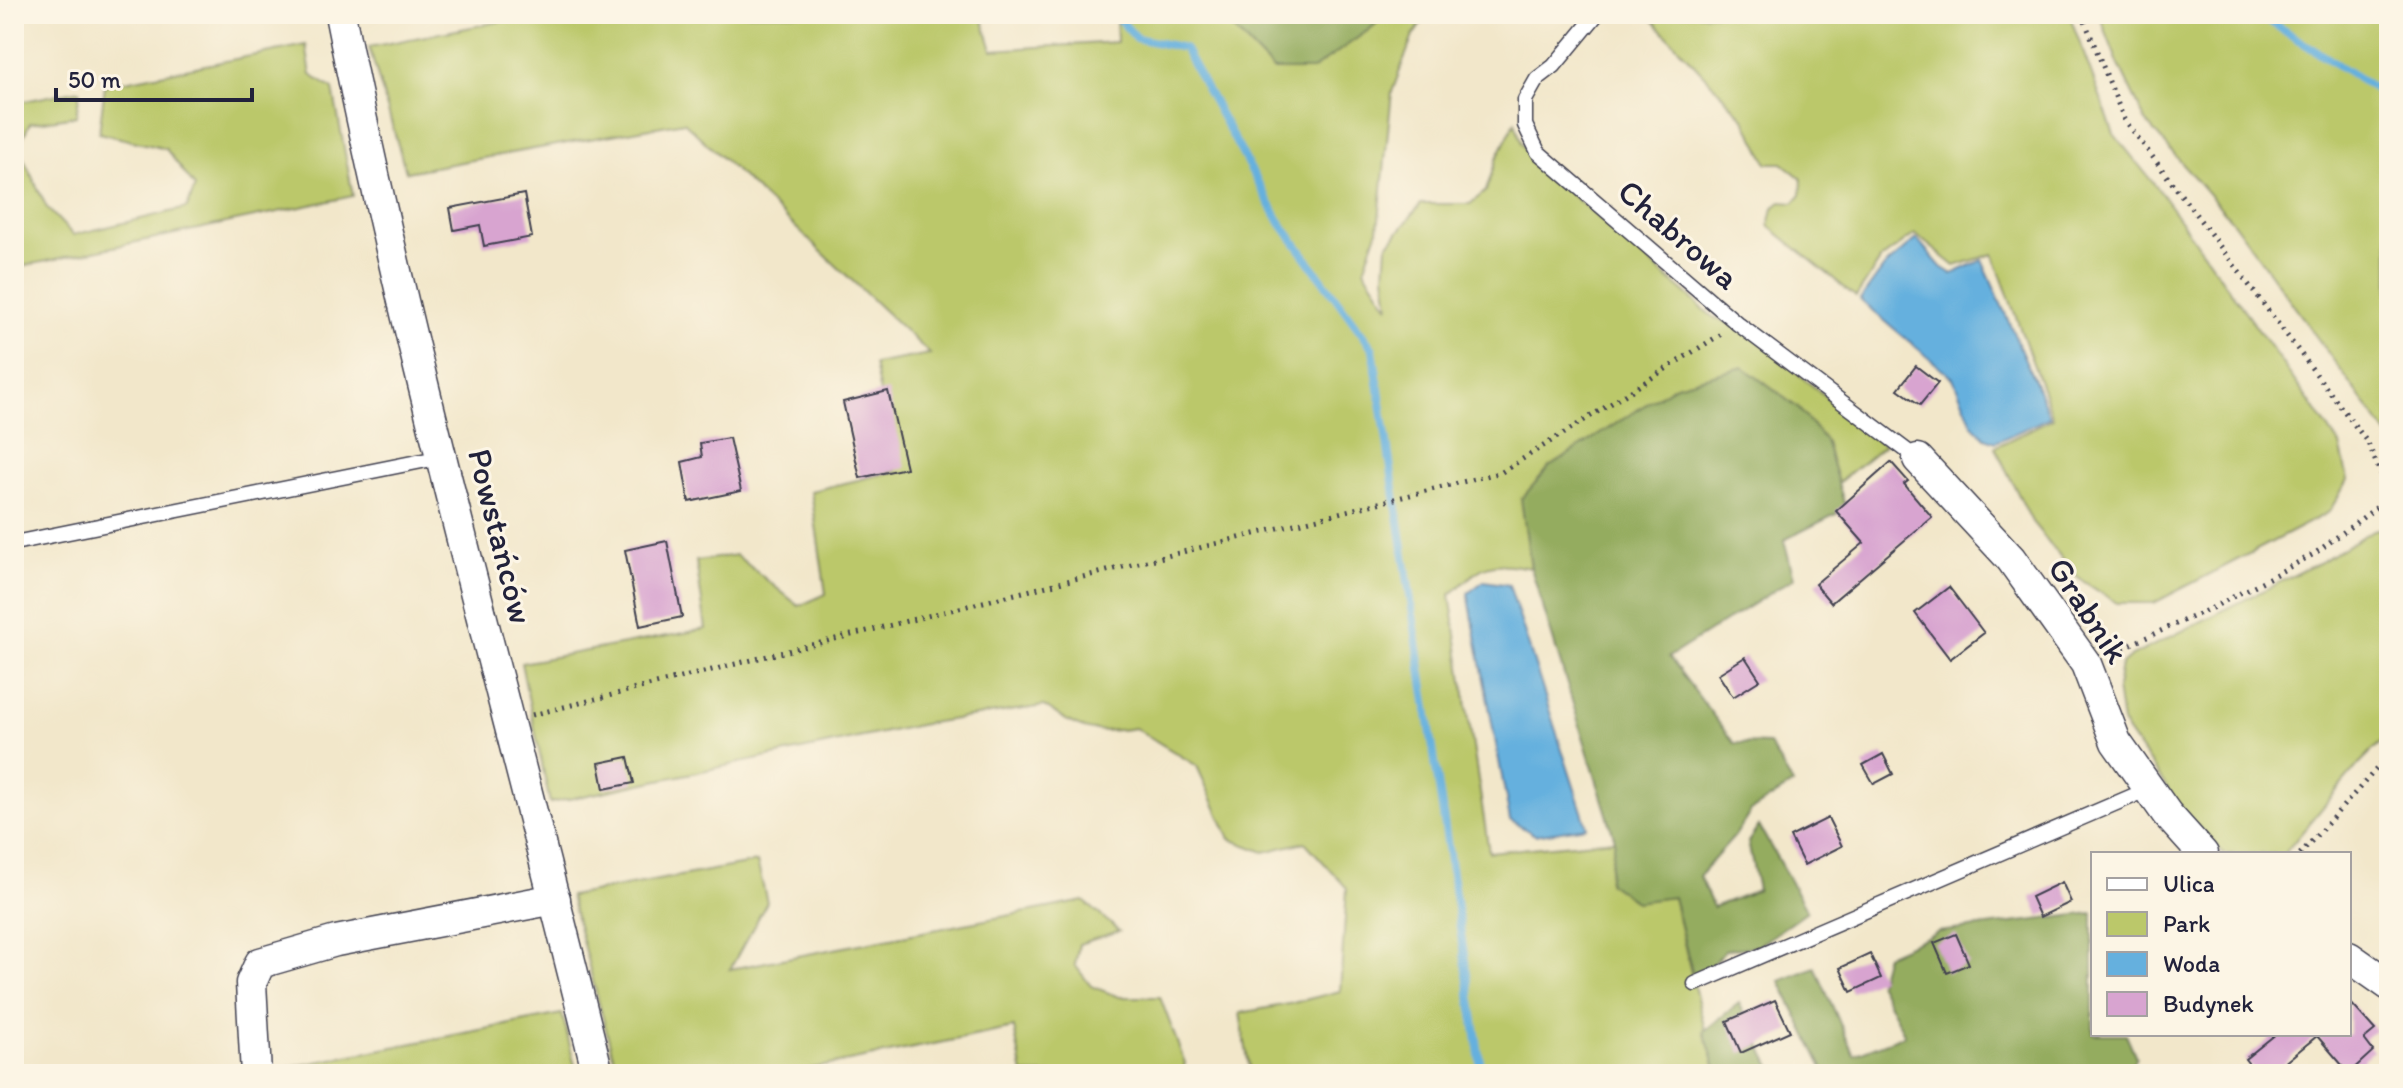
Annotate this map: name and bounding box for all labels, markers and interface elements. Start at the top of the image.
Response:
scale bar [56,52,252,102]
text: 50 m [68,65,121,94]
street label: Chabrowa [1610,171,1748,298]
street label: Powstańców [459,444,542,628]
street label: Grabnik [2039,550,2138,671]
legend [2091,852,2351,1036]
text: Ulica [2163,869,2215,898]
text: Park [2163,909,2210,938]
text: Woda [2163,949,2220,978]
text: Budynek [2163,989,2254,1018]

